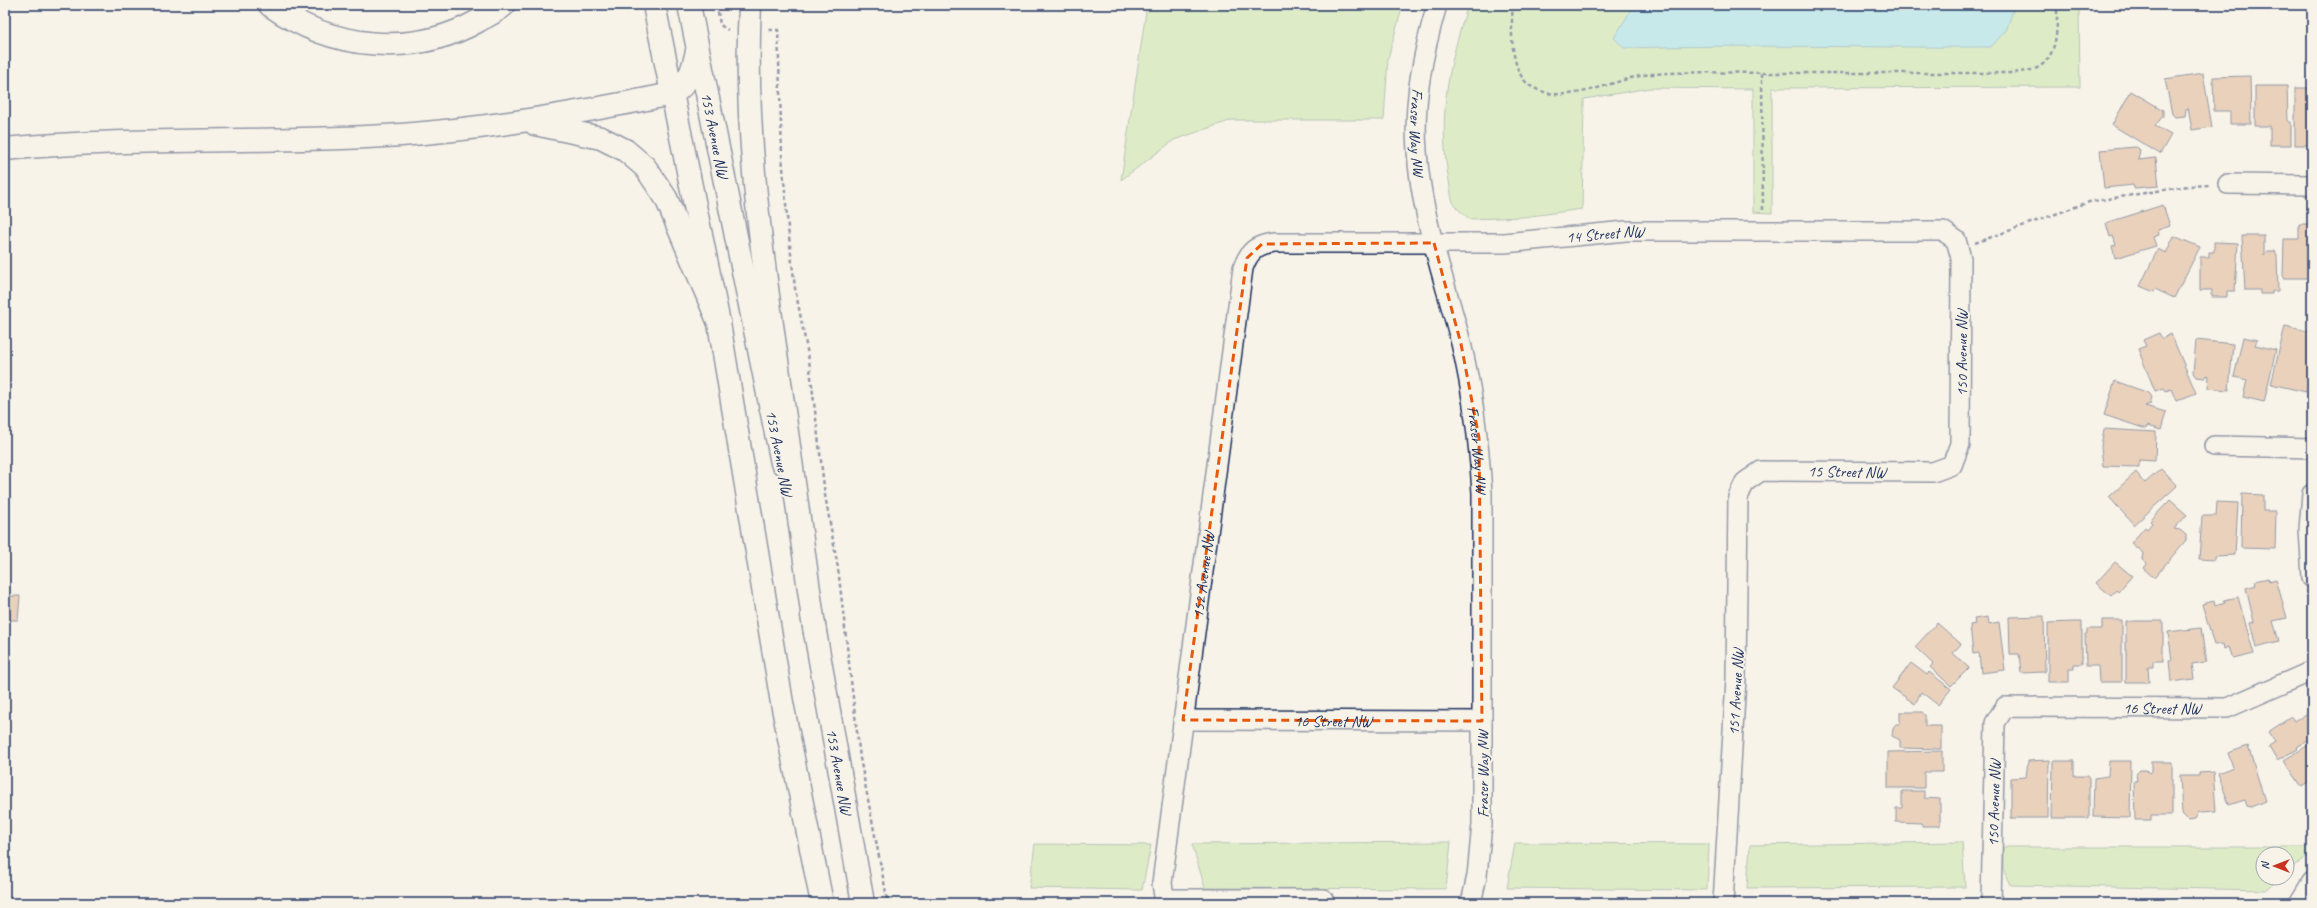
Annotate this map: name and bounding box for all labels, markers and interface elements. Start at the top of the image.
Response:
street label: Fraser Way NW [1405,88,1429,180]
street label: 153 Avenue NW [696,91,733,182]
street label: 14 Street NW [1565,222,1646,248]
street label: 150 Avenue NW [1952,308,1972,397]
street label: Fraser Way NW [1462,405,1491,497]
street label: 153 Avenue NW [761,408,797,499]
street label: 15 Street NW [1808,461,1888,483]
street label: 152 Avenue NW [1188,529,1219,620]
street label: 151 Avenue NW [1724,647,1748,736]
street label: 16 Street NW [2123,699,2203,719]
street label: 16 Street NW [1294,711,1374,732]
street label: 153 Avenue NW [821,727,856,818]
street label: Fraser Way NW [1473,728,1493,818]
street label: 150 Avenue NW [1983,758,2005,847]
north arrow [2255,846,2295,886]
text: N [2258,860,2272,869]

